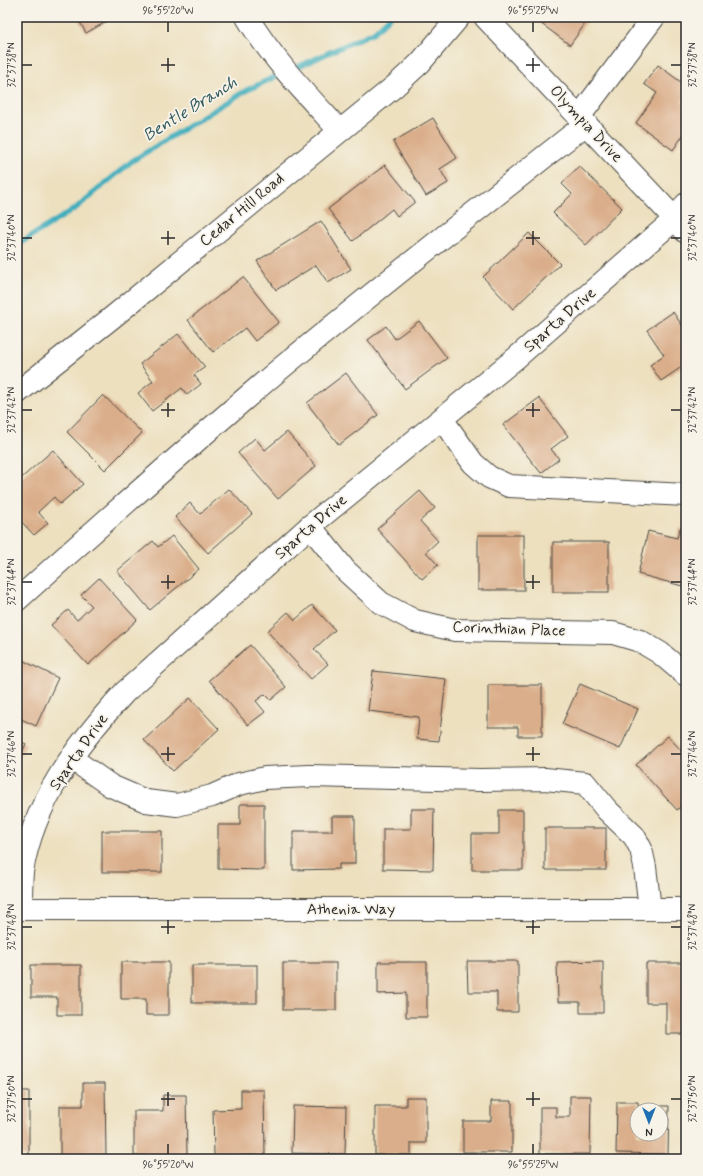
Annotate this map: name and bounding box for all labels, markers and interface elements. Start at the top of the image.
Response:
text: 96°55'20"W [143,4,193,18]
text: 96°55'25"W [508,4,558,18]
text: 32°37'38"N [5,42,19,88]
text: 32°37'38"N [686,42,700,88]
water label: Bentle Branch [139,71,241,147]
street label: Olympia Drive [545,81,627,167]
street label: Cedar Hill Road [195,168,289,252]
text: 32°37'40"N [5,214,19,261]
text: 32°37'40"N [686,214,700,261]
street label: Sparta Drive [519,283,601,357]
text: 32°37'42"N [5,387,19,433]
text: 32°37'42"N [686,387,700,433]
street label: Sparta Drive [270,490,352,564]
text: 32°37'44"N [5,558,19,606]
text: 32°37'44"N [686,558,700,606]
street label: Corinthian Place [452,617,566,641]
street label: Sparta Drive [45,709,113,795]
text: 32°37'46"N [5,730,19,777]
text: 32°37'46"N [686,730,700,777]
street label: Athenia Way [307,899,395,920]
text: 32°37'48"N [5,903,19,950]
text: 32°37'48"N [686,903,700,950]
text: 32°37'50"N [5,1075,19,1122]
text: 32°37'50"N [686,1075,700,1122]
north arrow [629,1102,669,1142]
text: N [645,1124,653,1138]
text: 96°55'20"W [143,1158,193,1172]
text: 96°55'25"W [508,1158,558,1172]

